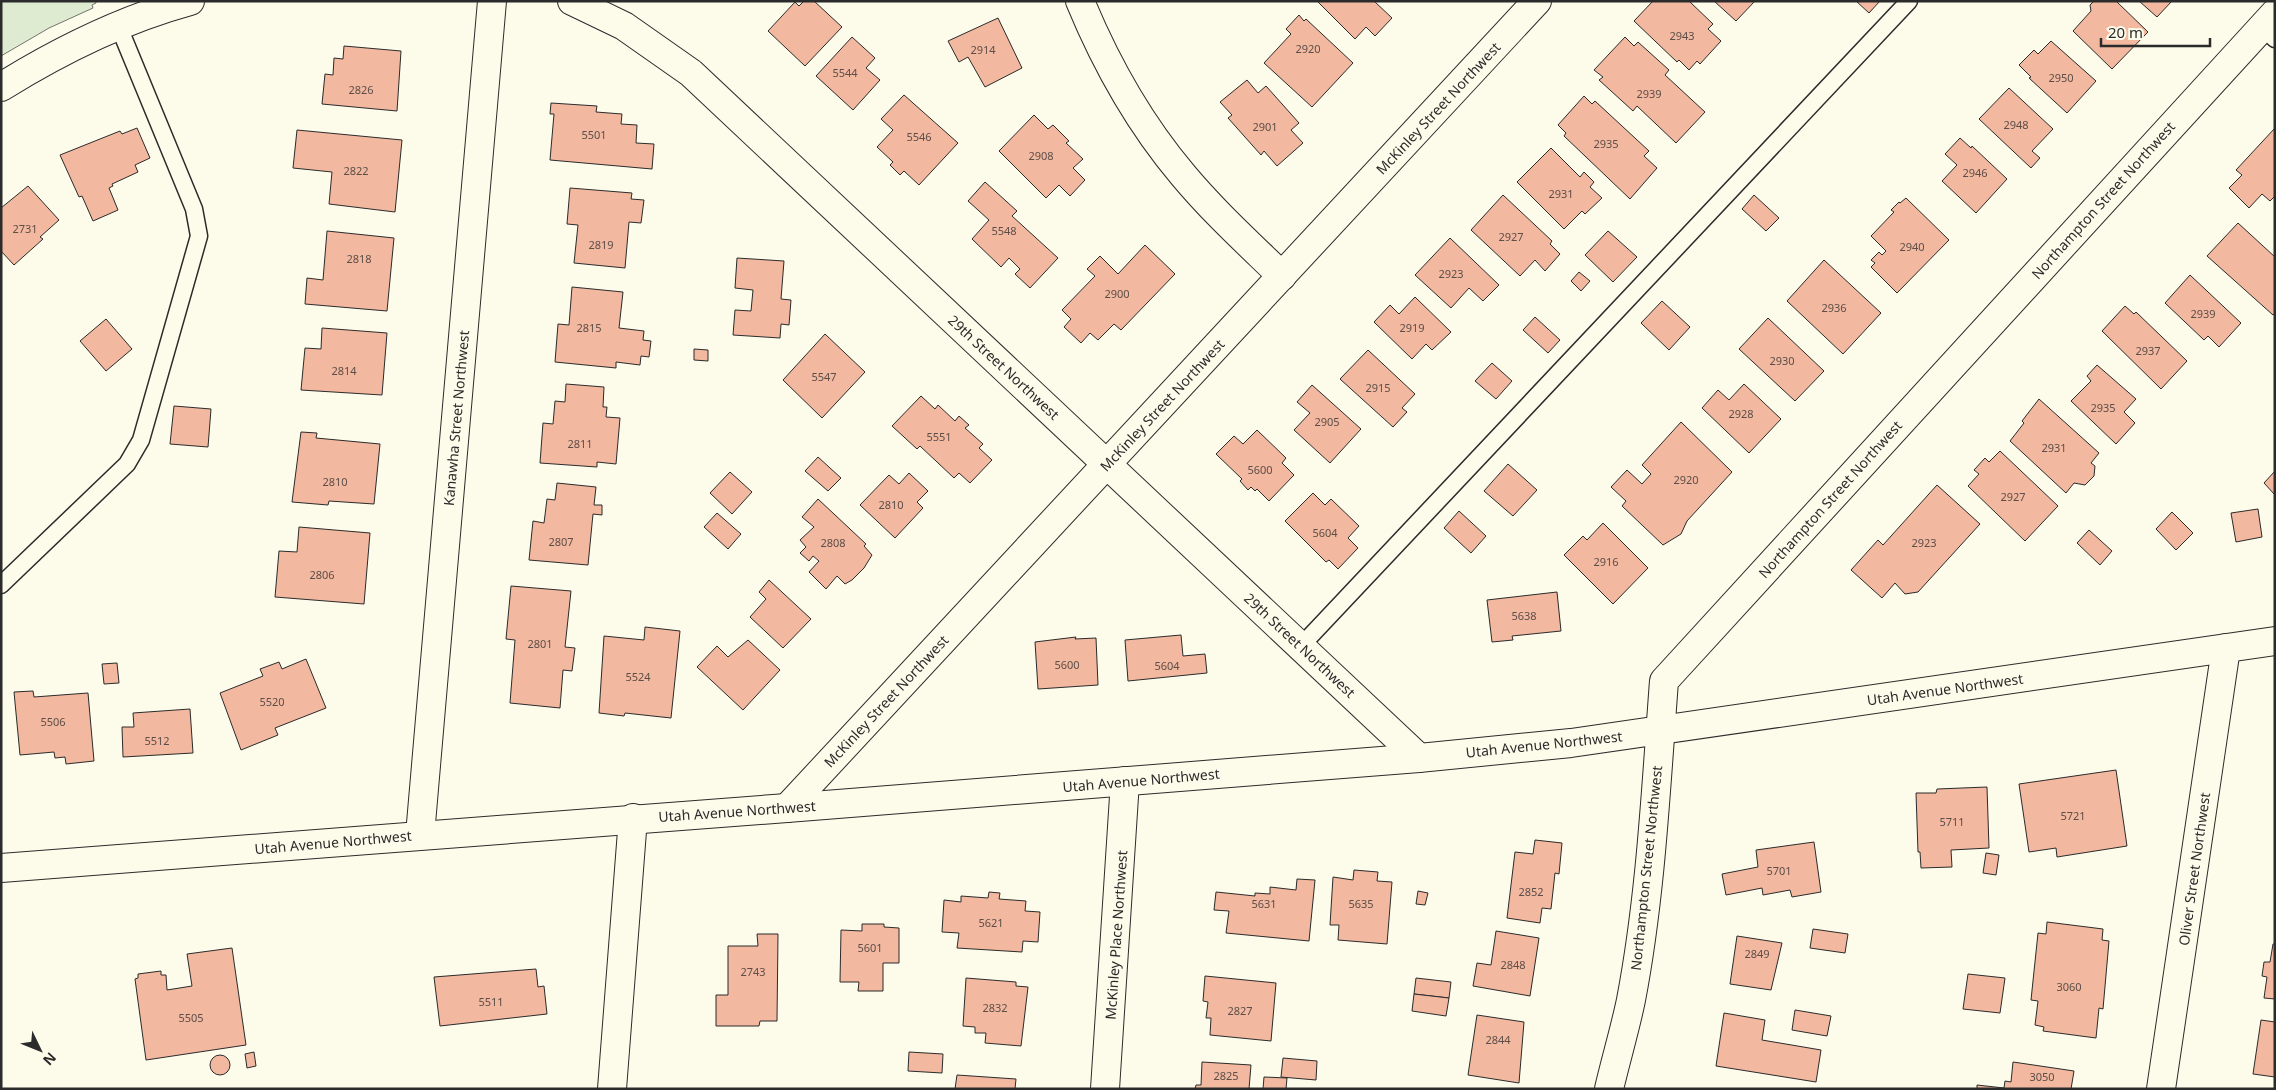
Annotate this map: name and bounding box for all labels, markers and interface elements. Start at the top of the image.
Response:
scale bar [2101,15,2210,47]
text: 20 m [2108,22,2143,42]
house number: 2943 [1669,28,1695,43]
street label: McKinley Street Northwest [1372,38,1504,178]
house number: 2920 [1295,41,1321,56]
house number: 2914 [970,42,996,57]
house number: 5544 [832,65,858,80]
house number: 2950 [2048,70,2074,85]
house number: 2826 [348,82,374,97]
house number: 2939 [1636,86,1662,101]
house number: 2948 [2003,117,2029,132]
street label: Northampton Street Northwest [2027,117,2179,283]
house number: 2901 [1252,119,1278,134]
house number: 5501 [581,127,607,142]
house number: 5546 [906,129,932,144]
house number: 2935 [1593,136,1619,151]
house number: 2908 [1028,148,1054,163]
house number: 2822 [343,163,369,178]
house number: 2946 [1962,165,1988,180]
house number: 2931 [1548,186,1574,201]
house number: 2731 [12,221,38,236]
house number: 5548 [991,223,1017,238]
house number: 2927 [1498,229,1524,244]
house number: 2819 [588,237,614,252]
house number: 2940 [1899,239,1925,254]
house number: 2818 [346,251,372,266]
house number: 2923 [1438,266,1464,281]
house number: 2900 [1104,286,1130,301]
house number: 2936 [1821,300,1847,315]
house number: 2939 [2190,306,2216,321]
street label: 29th Street Northwest [944,310,1064,424]
house number: 2815 [576,320,602,335]
house number: 2919 [1399,320,1425,335]
street label: Kanawha Street Northwest [439,329,473,507]
street label: McKinley Street Northwest [1096,335,1228,475]
house number: 2937 [2135,343,2161,358]
house number: 2930 [1769,353,1795,368]
house number: 2814 [331,363,357,378]
house number: 5547 [811,369,837,384]
house number: 2915 [1365,380,1391,395]
house number: 2935 [2090,400,2116,415]
house number: 2928 [1728,406,1754,421]
house number: 2905 [1314,414,1340,429]
street label: Northampton Street Northwest [1754,416,1906,582]
house number: 5551 [926,429,952,444]
house number: 2811 [567,436,593,451]
house number: 2931 [2041,440,2067,455]
house number: 5600 [1247,462,1273,477]
house number: 2920 [1673,472,1699,487]
house number: 2810 [322,474,348,489]
house number: 2927 [2000,489,2026,504]
house number: 2810 [878,497,904,512]
house number: 5604 [1312,525,1338,540]
house number: 2807 [548,534,574,549]
house number: 2808 [820,535,846,550]
house number: 2923 [1911,535,1937,550]
house number: 2916 [1593,554,1619,569]
house number: 2806 [309,567,335,582]
street label: 29th Street Northwest [1240,588,1360,702]
house number: 5638 [1511,608,1537,623]
street label: McKinley Street Northwest [820,631,952,771]
house number: 2801 [527,636,553,651]
house number: 5600 [1054,657,1080,672]
house number: 5604 [1154,658,1180,673]
house number: 5524 [625,669,651,684]
street label: Utah Avenue Northwest [1866,669,2024,709]
house number: 5520 [259,694,285,709]
house number: 5506 [40,714,66,729]
street label: Utah Avenue Northwest [1465,726,1623,762]
house number: 5512 [144,733,170,748]
street label: Utah Avenue Northwest [1062,764,1220,796]
street label: Northampton Street Northwest [1626,765,1666,971]
street label: Oliver Street Northwest [2174,791,2214,947]
street label: Utah Avenue Northwest [658,796,816,826]
house number: 5721 [2060,808,2086,823]
house number: 5711 [1939,814,1965,829]
street label: Utah Avenue Northwest [254,826,412,858]
street label: McKinley Place Northwest [1101,850,1131,1020]
house number: 5701 [1766,863,1792,878]
house number: 2852 [1518,884,1544,899]
house number: 5631 [1251,896,1277,911]
house number: 5635 [1348,896,1374,911]
house number: 5621 [978,915,1004,930]
house number: 5601 [857,940,883,955]
house number: 2849 [1744,946,1770,961]
house number: 2848 [1500,957,1526,972]
house number: 2743 [740,964,766,979]
house number: 3060 [2056,979,2082,994]
house number: 5511 [478,994,504,1009]
house number: 2832 [982,1000,1008,1015]
house number: 2827 [1227,1003,1253,1018]
house number: 5505 [178,1010,204,1025]
north arrow [15,1025,65,1075]
house number: 2844 [1485,1032,1511,1047]
text: N [39,1049,61,1070]
house number: 2825 [1213,1068,1239,1083]
house number: 3050 [2029,1069,2055,1084]

